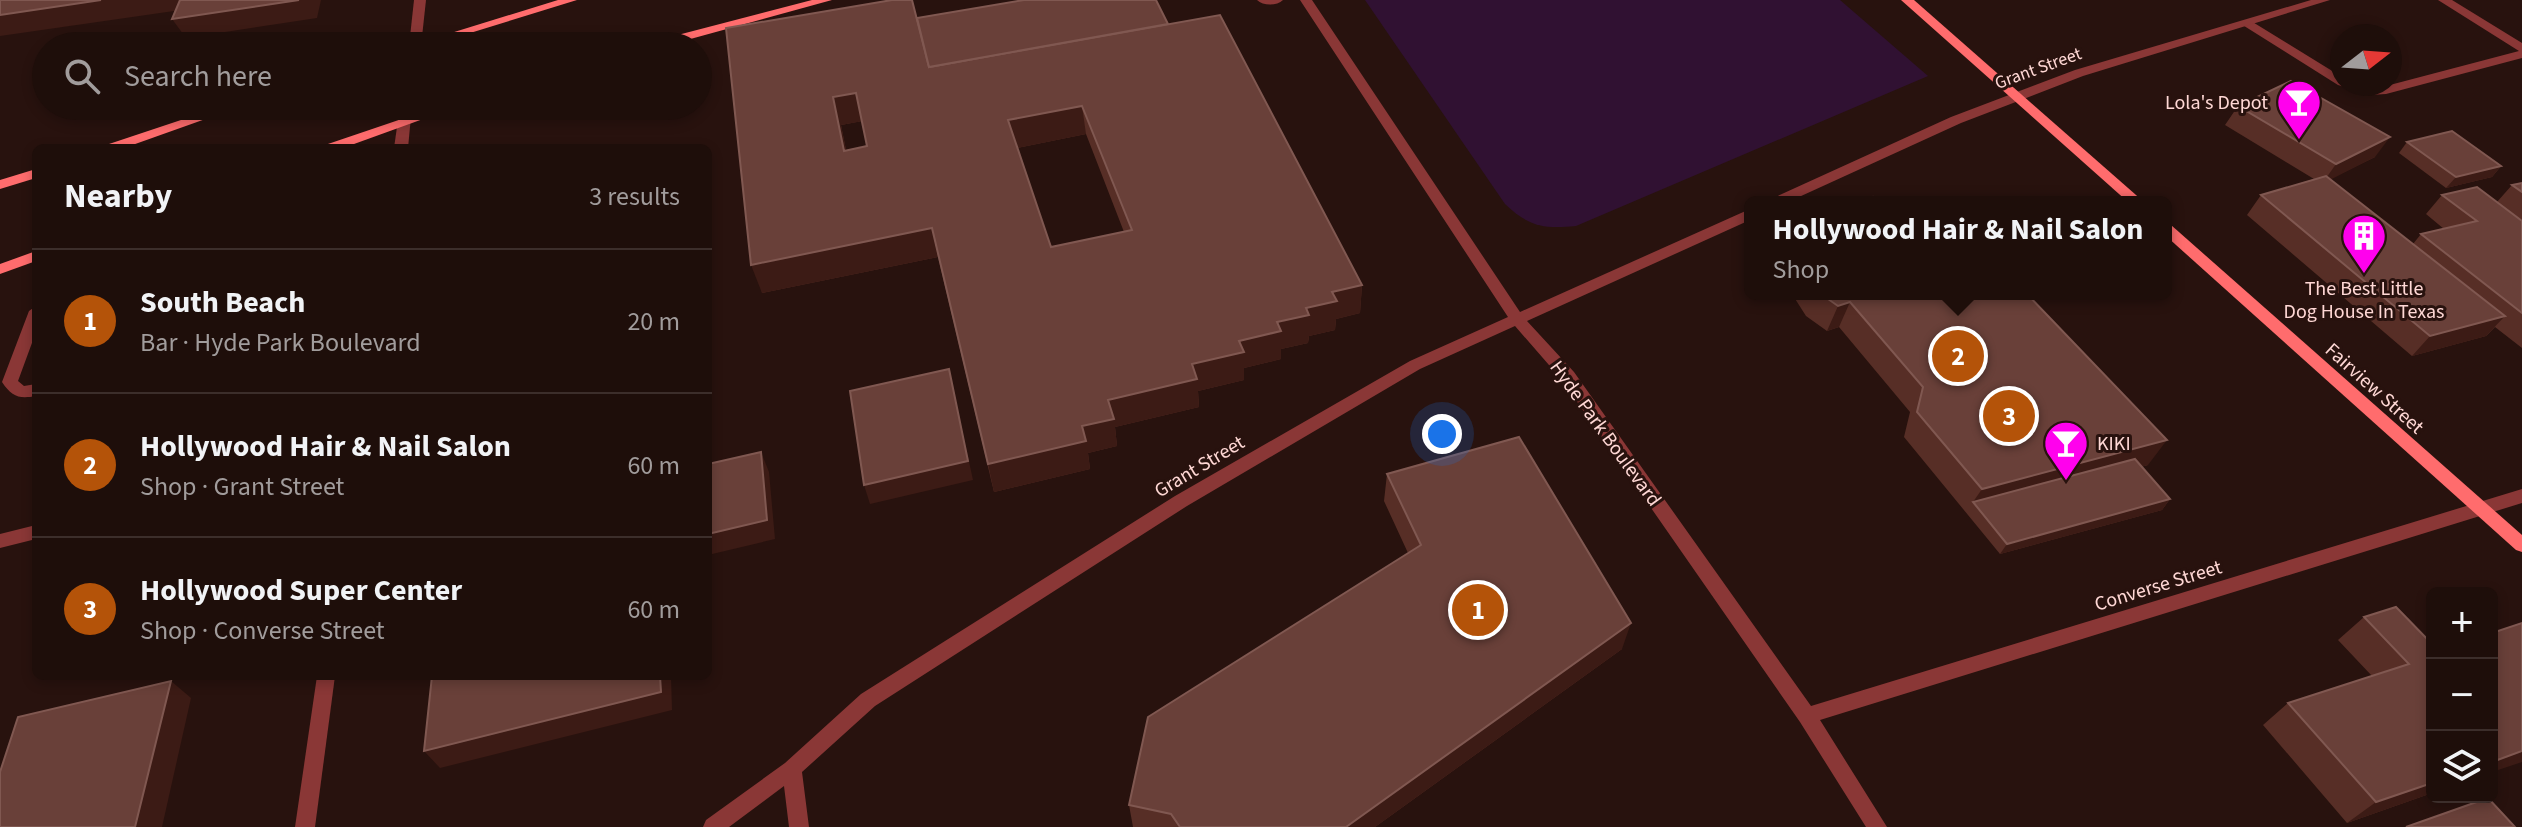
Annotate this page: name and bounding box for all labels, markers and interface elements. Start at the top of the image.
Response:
north arrow [2330,24,2402,96]
search box [32,32,712,120]
street label: Grant Street [1991,41,2085,96]
icon: search [60,54,104,98]
text: Search here [124,55,272,98]
bar icon: Lola's Depot [2275,78,2323,141]
place label: Lola's Depot [2165,89,2268,117]
text: Nearby [64,172,172,221]
text: 3 results [589,178,680,215]
popup [1744,196,2172,300]
text: Hollywood Hair & Nail Salon [1773,208,2143,251]
building icon: The Best Little Dog House In Texas [2340,212,2388,275]
text: Shop [1773,251,1829,288]
place label: The Best Little Dog House In Texas [2284,275,2444,326]
text: South Beach [140,281,305,324]
text: 1 [83,303,97,340]
text: 20 m [627,303,680,340]
text: Bar · Hyde Park Boulevard [140,324,421,361]
pin: 2 [1932,326,1984,386]
street label: Fairview Street [2319,337,2430,441]
street label: Hyde Park Boulevard [1543,355,1668,512]
pin: 3 [1983,386,2035,446]
your location [1422,414,1462,454]
bar icon: KIKI [2042,419,2090,482]
text: Hollywood Hair & Nail Salon [140,425,511,468]
street label: Grant Street [1149,429,1250,505]
place label: KIKI [2097,430,2131,458]
text: 2 [83,447,97,484]
text: 60 m [627,447,680,484]
text: Shop · Grant Street [140,468,344,505]
street label: Converse Street [2091,553,2226,619]
text: Hollywood Super Center [140,569,462,612]
pin: 1 [1452,580,1504,640]
map controls [2426,587,2498,803]
button: + [2426,587,2498,659]
text: 3 [83,591,97,628]
text: 60 m [627,591,680,628]
text: Shop · Converse Street [140,612,385,649]
button: − [2426,659,2498,731]
button: layers [2426,731,2498,803]

